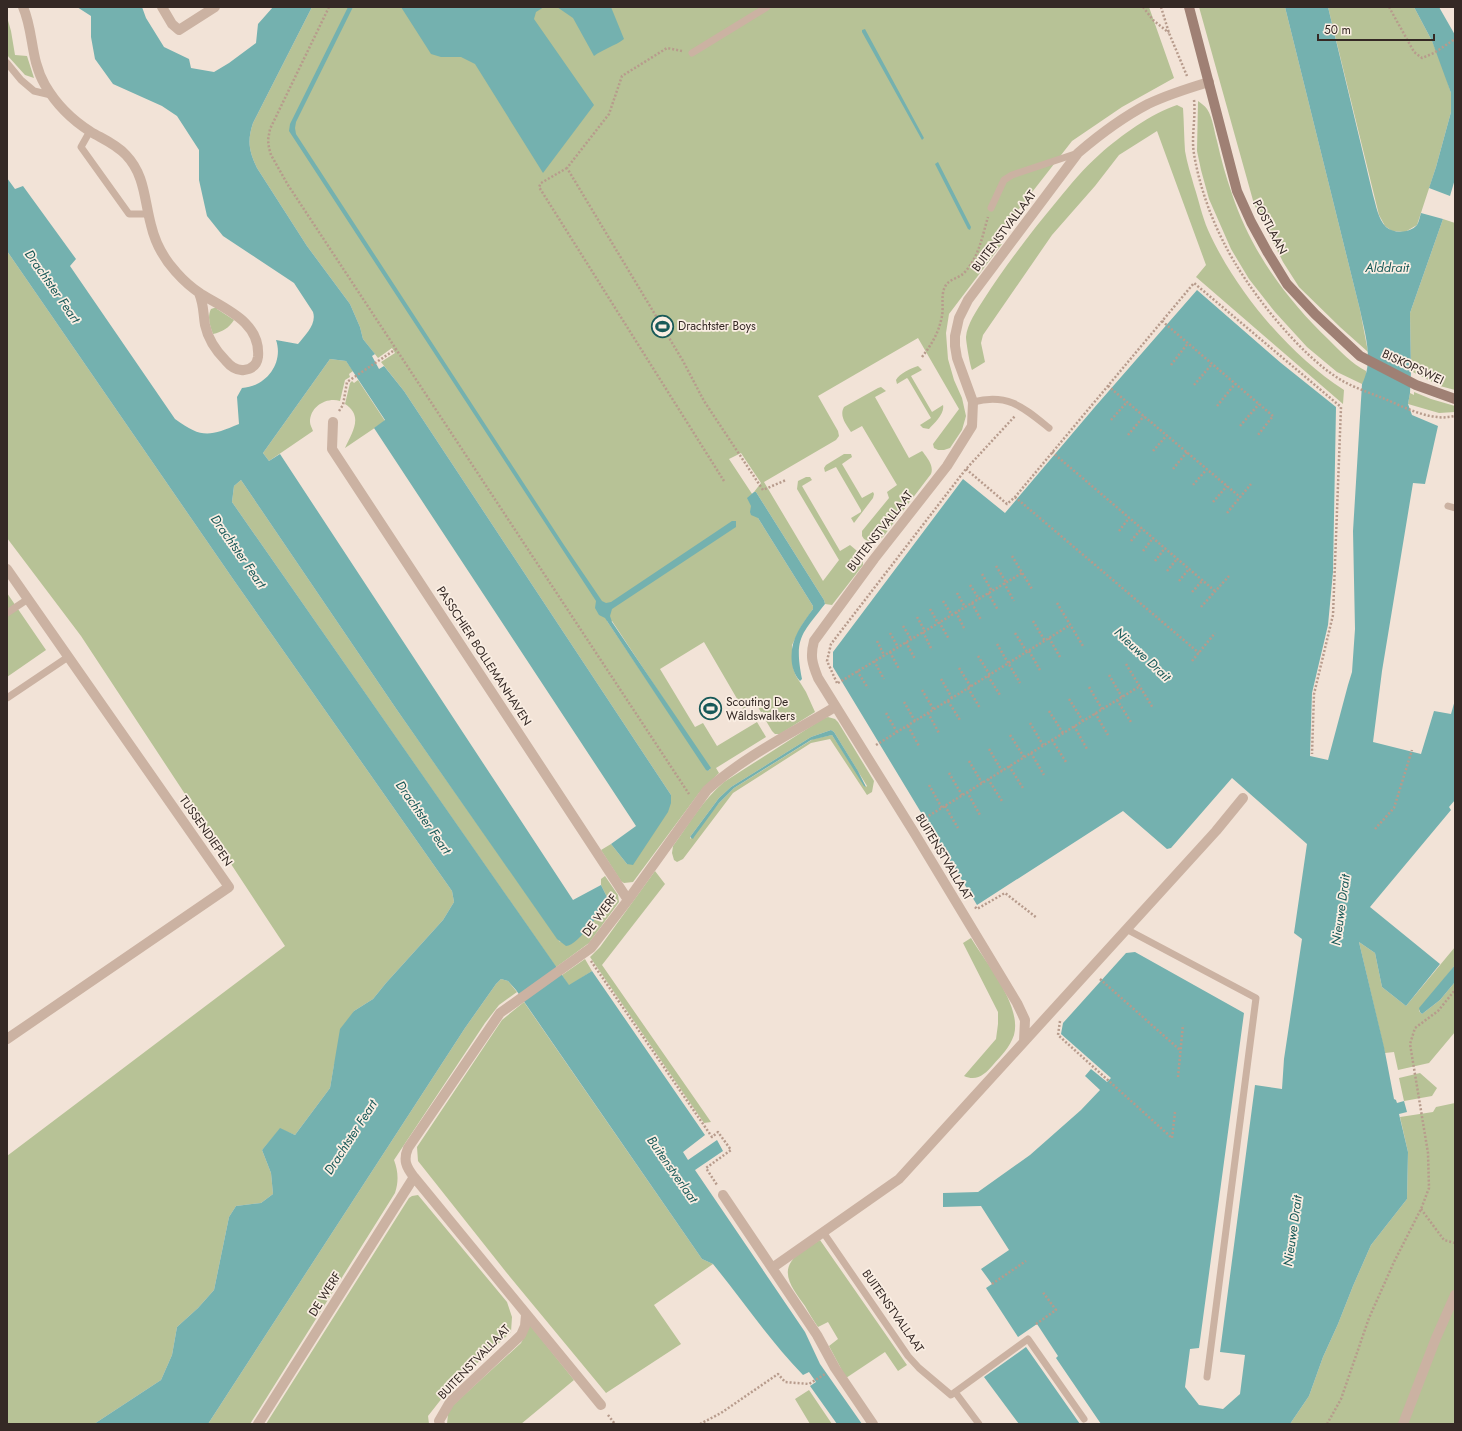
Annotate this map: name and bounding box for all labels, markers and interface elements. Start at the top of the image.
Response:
scale bar [1318,16,1434,42]
text: 50 m [1324,21,1351,39]
street label: BUITENSTVALLAAT [967,186,1041,276]
street label: POSTLAAN [1248,197,1292,257]
water label: Drachtster Feart [20,246,85,328]
water label: Alddrait [1364,258,1410,277]
sports icon: Drachtster Boys [650,313,676,339]
place label: Drachtster Boys [678,317,756,335]
street label: BISKOPSWEI [1379,345,1447,389]
street label: BUITENSTVALLAAT [843,487,917,575]
water label: Drachtster Feart [206,511,271,593]
street label: PASSCHIER BOLLEMANHAVEN [432,583,536,729]
water label: Nieuwe Drait [1110,623,1176,686]
place label: Scouting De Wâldswalkers [726,693,795,725]
sports icon: Scouting De Wâldswalkers [698,696,724,722]
water label: Drachtster Feart [391,777,456,859]
street label: TUSSENDIEPEN [175,792,237,870]
street label: BUITENSTVALLAAT [911,810,977,904]
water label: Nieuwe Drait [1326,872,1355,947]
street label: DE WERF [578,890,622,940]
water label: Drachtster Feart [319,1095,382,1178]
water label: Buitenstverlaat [643,1132,703,1207]
water label: Nieuwe Drait [1278,1193,1307,1268]
street label: BUITENSTVALLAAT [858,1266,929,1357]
street label: DE WERF [304,1268,346,1320]
street label: BUITENSTVALLAAT [434,1320,515,1403]

